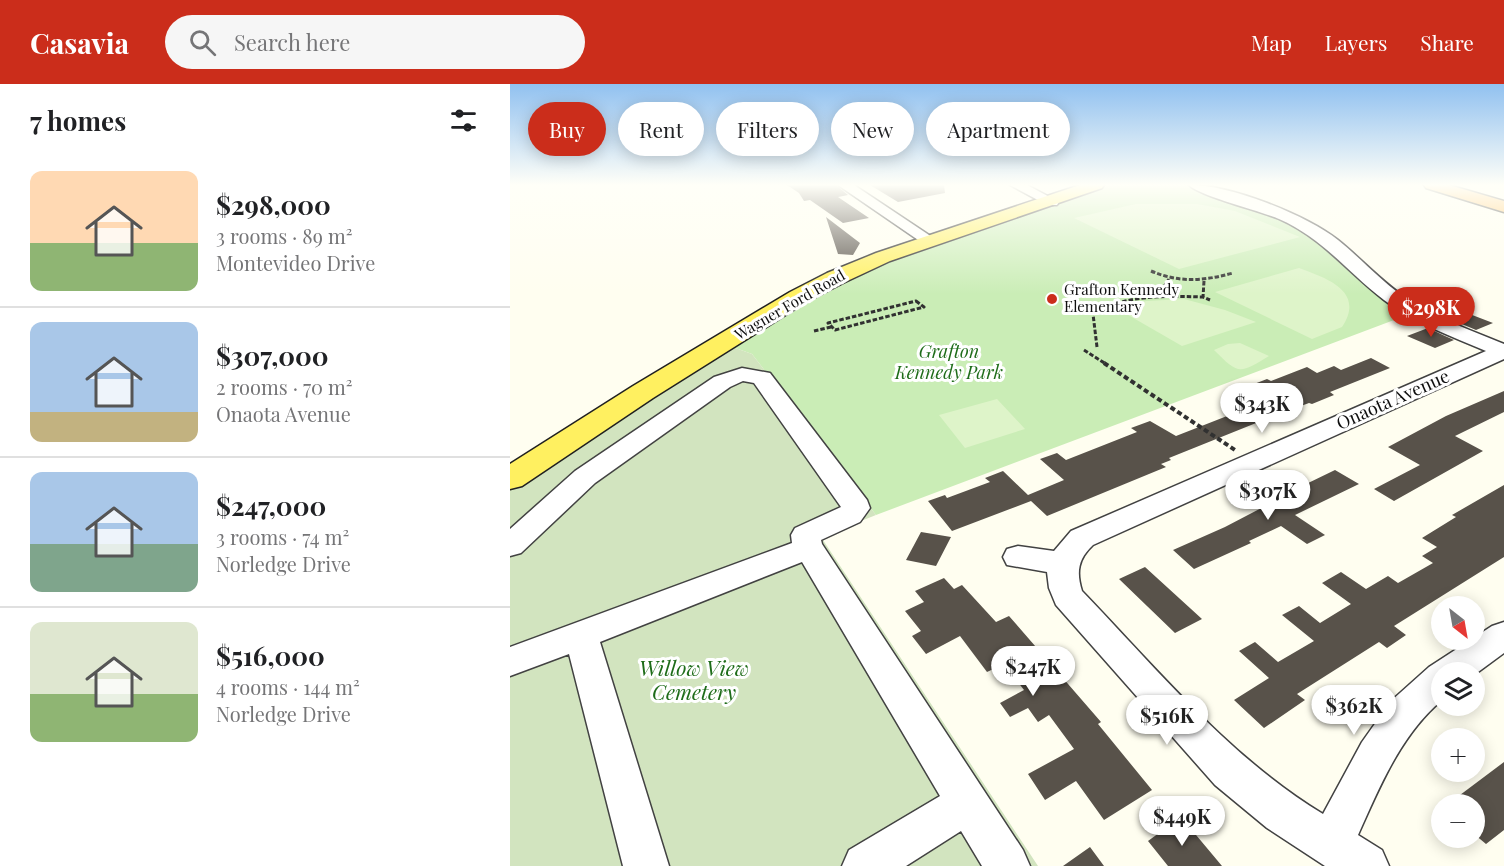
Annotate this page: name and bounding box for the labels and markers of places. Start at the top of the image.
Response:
place label: Grafton Kennedy Elementary [1064,279,1180,316]
pin: $298K [1389,287,1473,338]
marker: Grafton Kennedy Elementary [1045,292,1059,306]
pin: $343K [1220,383,1304,434]
pin: $307K [1226,470,1310,521]
pin: $247K [991,646,1075,697]
pin: $362K [1312,685,1396,736]
pin: $516K [1125,695,1209,746]
pin: $449K [1140,796,1224,847]

